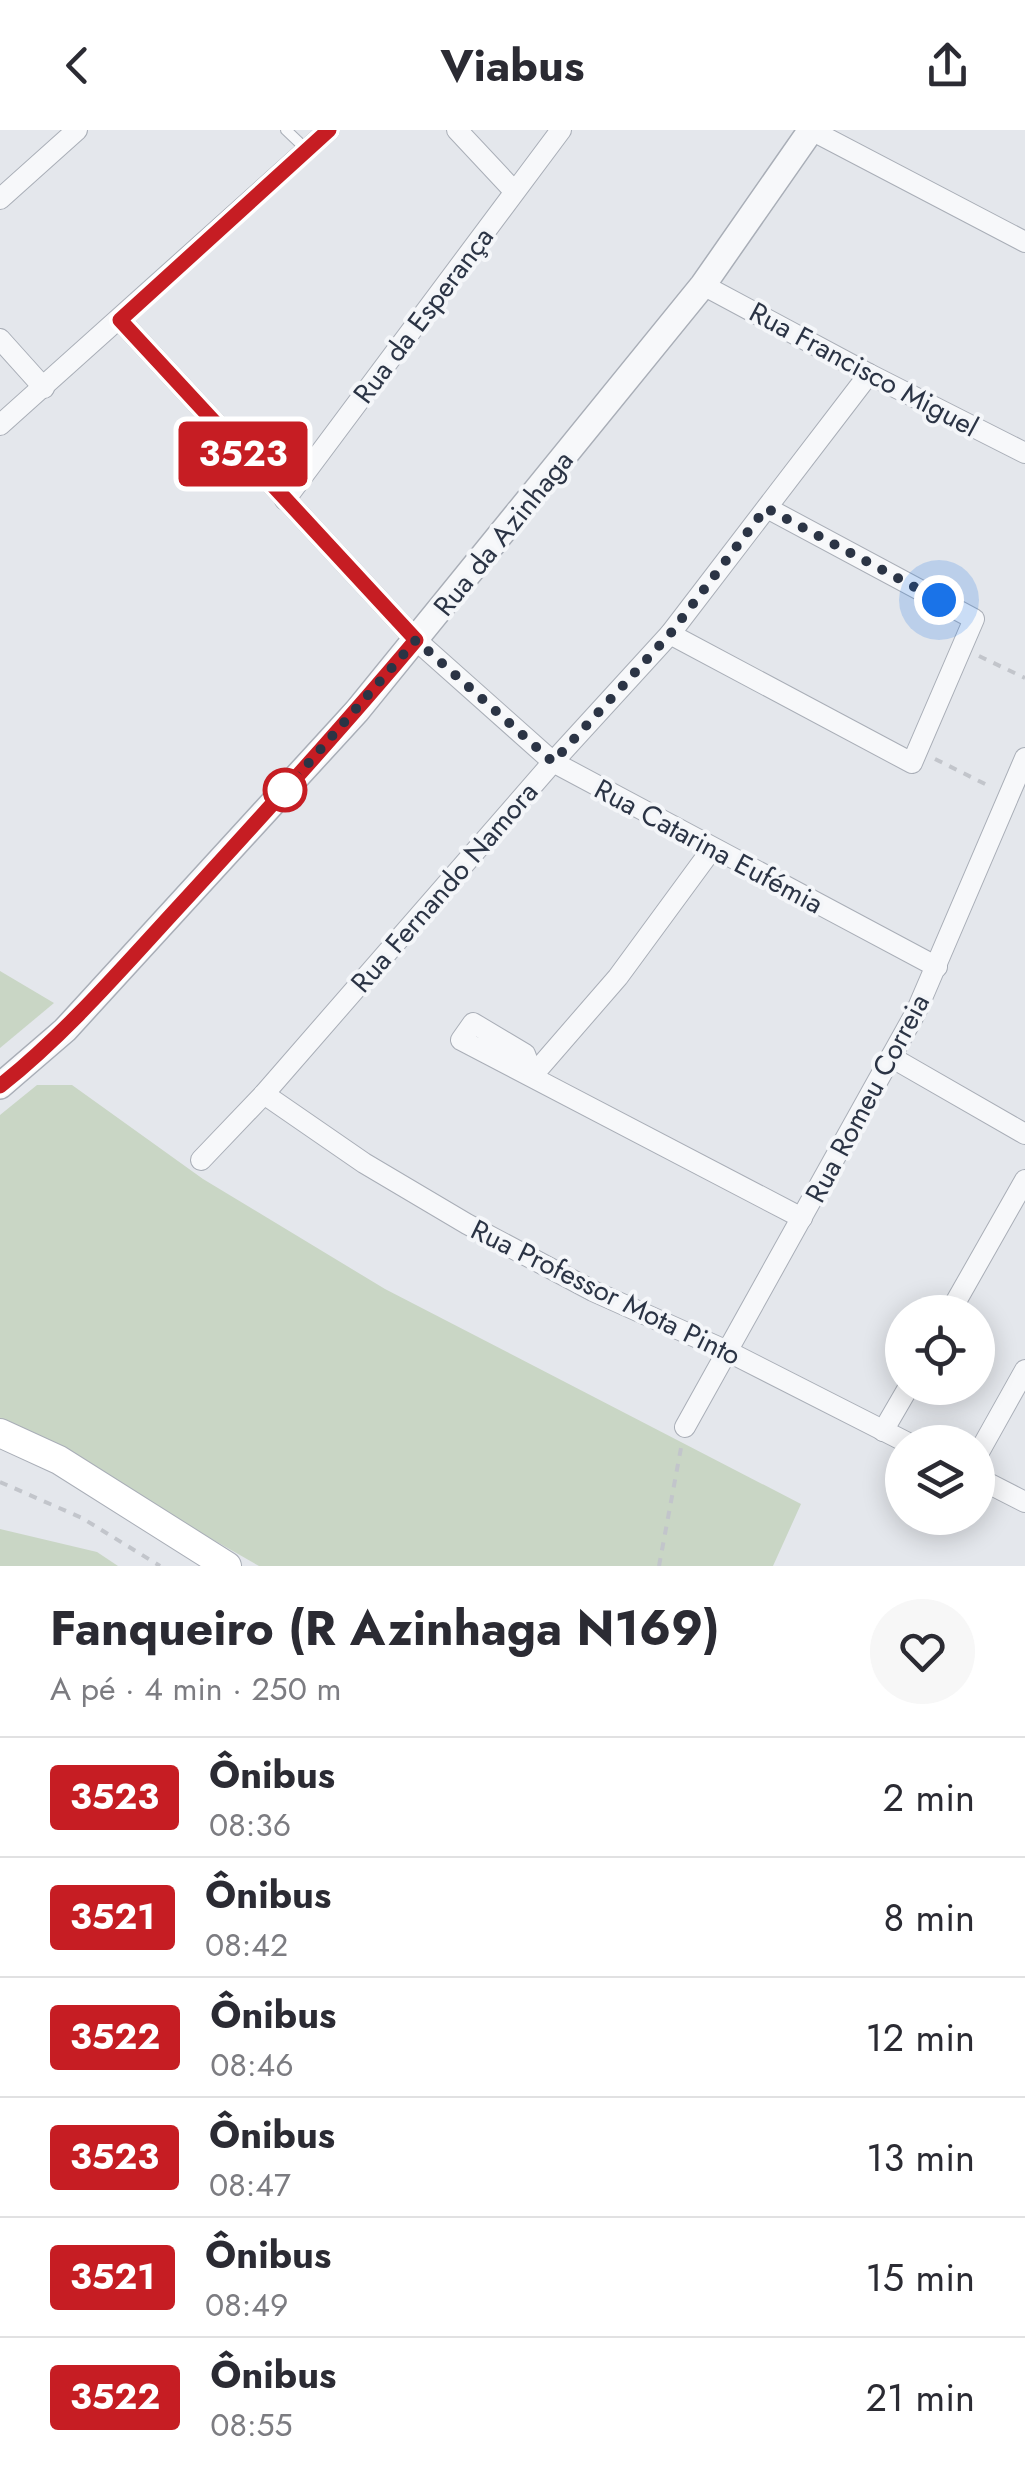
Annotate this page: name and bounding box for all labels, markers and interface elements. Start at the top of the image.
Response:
text: Viabus [441,33,584,98]
icon: back [50,38,105,93]
icon: share [920,38,975,93]
street label: Rua da Esperança [343,218,503,412]
street label: Rua Francisco Miguel [742,292,986,447]
line badge: 3523 [173,422,313,486]
text: 3523 [198,429,288,479]
street label: Rua da Azinhaga [424,442,583,625]
your location [914,575,964,625]
unlabelled marker [264,769,306,811]
street label: Rua Catarina Eufémia [587,769,830,924]
street label: Rua Fernando Namora [341,773,548,1002]
street label: Rua Romeu Correia [795,987,940,1210]
street label: Rua Professor Mota Pinto [464,1209,748,1376]
map controls [885,1295,995,1535]
button: locate [885,1295,995,1405]
button: layers [885,1425,995,1535]
text: Fanqueiro (R Azinhaga N169) [50,1594,720,1663]
button: heart [870,1599,975,1704]
text: A pé · 4 min · 250 m [50,1666,341,1712]
text: Ônibus [209,1747,335,1802]
text: 2 min [883,1770,975,1825]
text: 3523 [70,1772,159,1822]
text: 08:36 [209,1802,291,1848]
text: Ônibus [205,1867,331,1922]
text: 8 min [883,1890,975,1945]
text: 3521 [70,1892,155,1942]
text: 08:42 [205,1922,288,1968]
text: Ônibus [210,1987,336,2042]
text: 12 min [865,2010,975,2065]
text: 3522 [70,2012,160,2062]
text: 08:46 [210,2042,294,2088]
text: Ônibus [209,2107,335,2162]
text: 13 min [866,2130,975,2185]
text: 3523 [70,2132,159,2182]
text: 08:47 [209,2162,291,2208]
text: Ônibus [205,2227,331,2282]
text: 15 min [866,2250,975,2305]
text: 3521 [70,2252,155,2302]
text: 08:49 [205,2282,288,2328]
text: Ônibus [210,2347,336,2402]
text: 21 min [865,2370,975,2425]
text: 3522 [70,2372,160,2422]
text: 08:55 [210,2402,293,2448]

